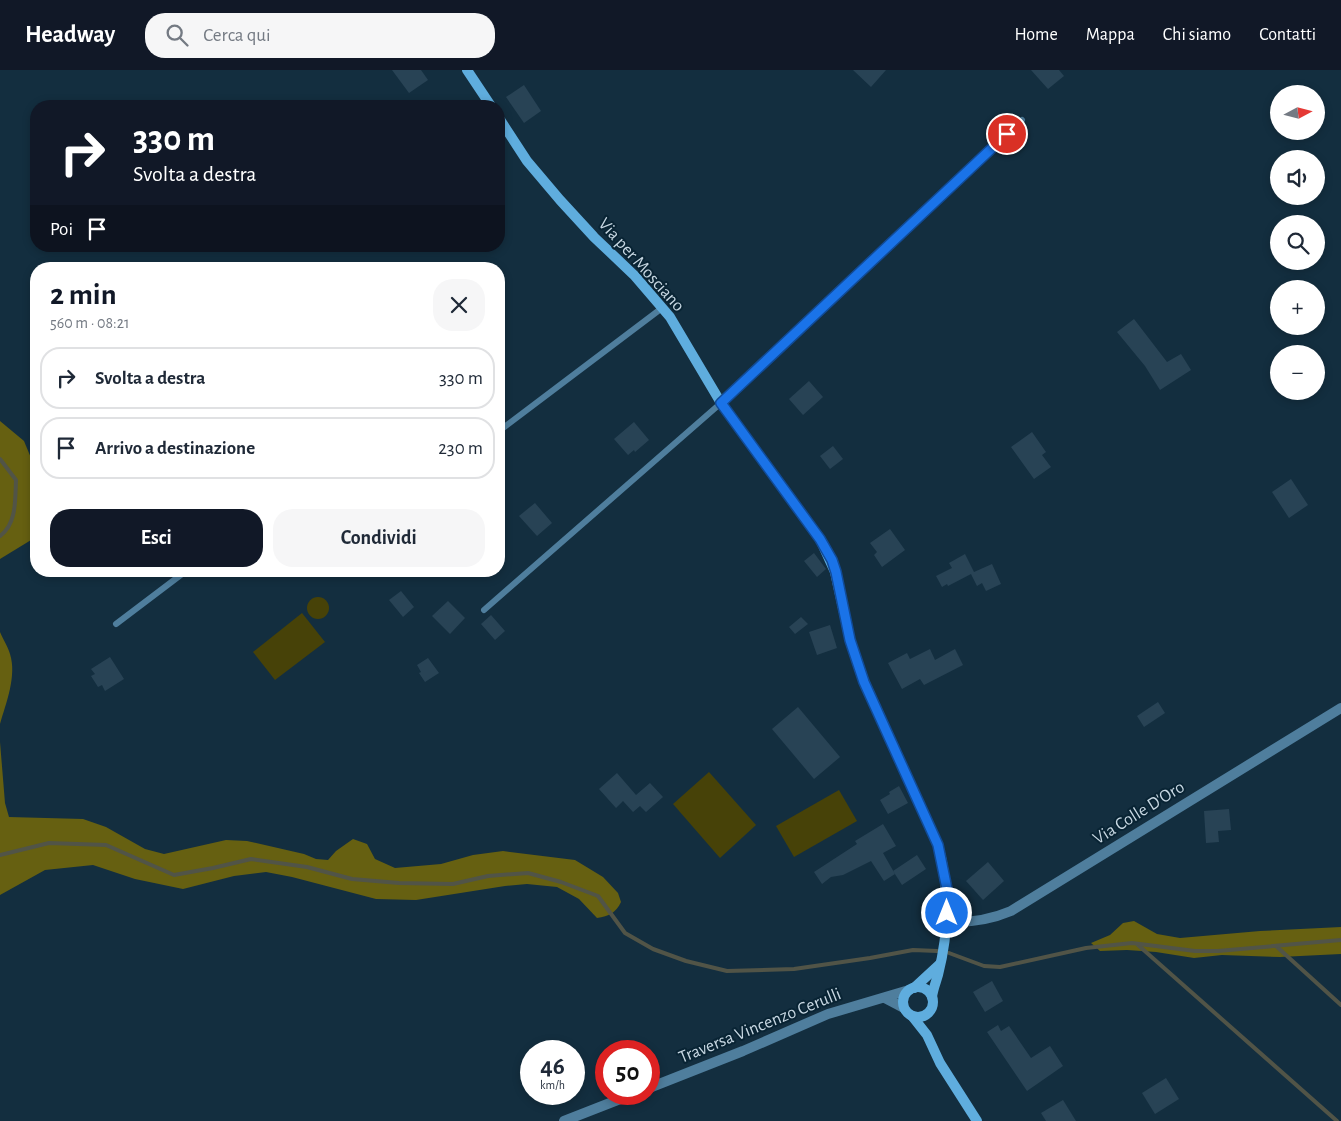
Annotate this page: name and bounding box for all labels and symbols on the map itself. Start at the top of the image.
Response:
north arrow [1270,85,1325,140]
pin [986,113,1028,155]
street label: Via per Mosciano [595,215,688,315]
street label: Via Colle D'Oro [1090,778,1188,848]
position arrow [920,886,972,938]
street label: Traversa Vincenzo Cerulli [676,985,844,1067]
speed limit sign: 50 [595,1040,660,1105]

